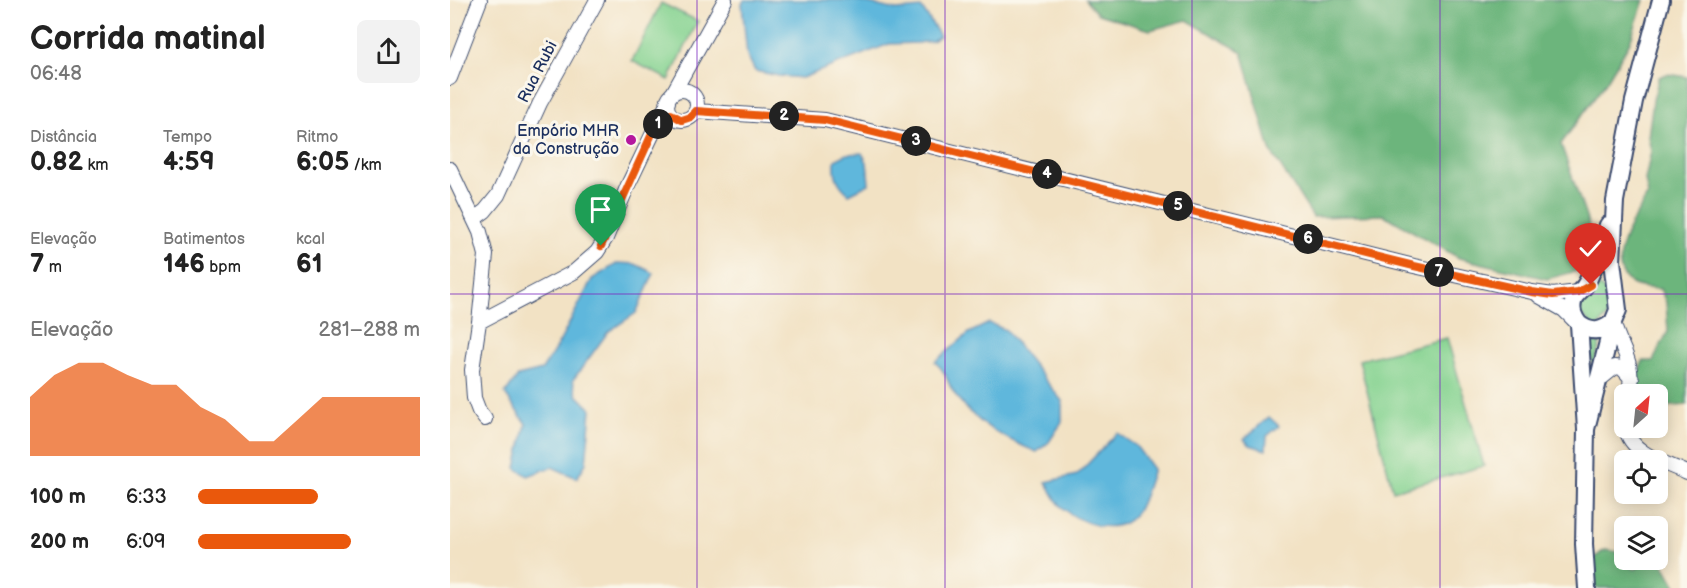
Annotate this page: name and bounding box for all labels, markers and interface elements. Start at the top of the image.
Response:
text: Corrida matinal [30,19,266,59]
button: share [357,20,420,83]
street label: Rua Rubi [514,38,562,106]
text: 06:48 [30,62,82,86]
pin: 2 [769,101,799,131]
text: 2 [779,106,789,125]
pin: 1 [643,109,673,139]
text: 1 [655,114,661,133]
place label: Empório MHR da Construção [513,122,619,159]
pin: 3 [901,126,931,156]
text: Distância [30,128,97,147]
text: Tempo [163,128,212,147]
text: Ritmo [296,128,338,147]
text: 3 [911,131,921,150]
marker: Empório MHR da Construção [624,133,638,147]
text: 0.82 [30,147,83,178]
text: 4:59 [163,147,215,178]
text: 6:05 [296,147,349,178]
text: km [83,156,109,175]
text: /km [349,156,382,175]
pin: 4 [1032,159,1062,189]
text: 4 [1042,164,1052,183]
pin [575,184,626,246]
pin: 5 [1163,191,1193,221]
icon: arrive [584,193,617,226]
text: 5 [1173,196,1183,215]
pin [1565,223,1616,285]
pin: 6 [1293,224,1323,254]
text: 6 [1303,229,1313,248]
text: Elevação [30,230,97,249]
text: Batimentos [163,230,245,249]
text: kcal [296,230,325,249]
icon: check [1574,232,1607,265]
text: 7 [30,249,44,280]
text: 146 [163,249,205,280]
text: 61 [296,249,323,280]
pin: 7 [1424,257,1454,287]
text: m [44,258,62,277]
text: bpm [205,258,241,277]
text: 7 [1435,262,1443,281]
text: Elevação [30,318,113,342]
text: 281–288 m [319,318,420,342]
north arrow [1614,384,1668,438]
map controls [1614,384,1668,570]
button: locate [1614,450,1668,504]
text: 100 m [30,485,86,509]
text: 6:33 [126,485,167,509]
button: layers [1614,516,1668,570]
text: 200 m [30,530,89,554]
text: 6:09 [126,530,166,554]

